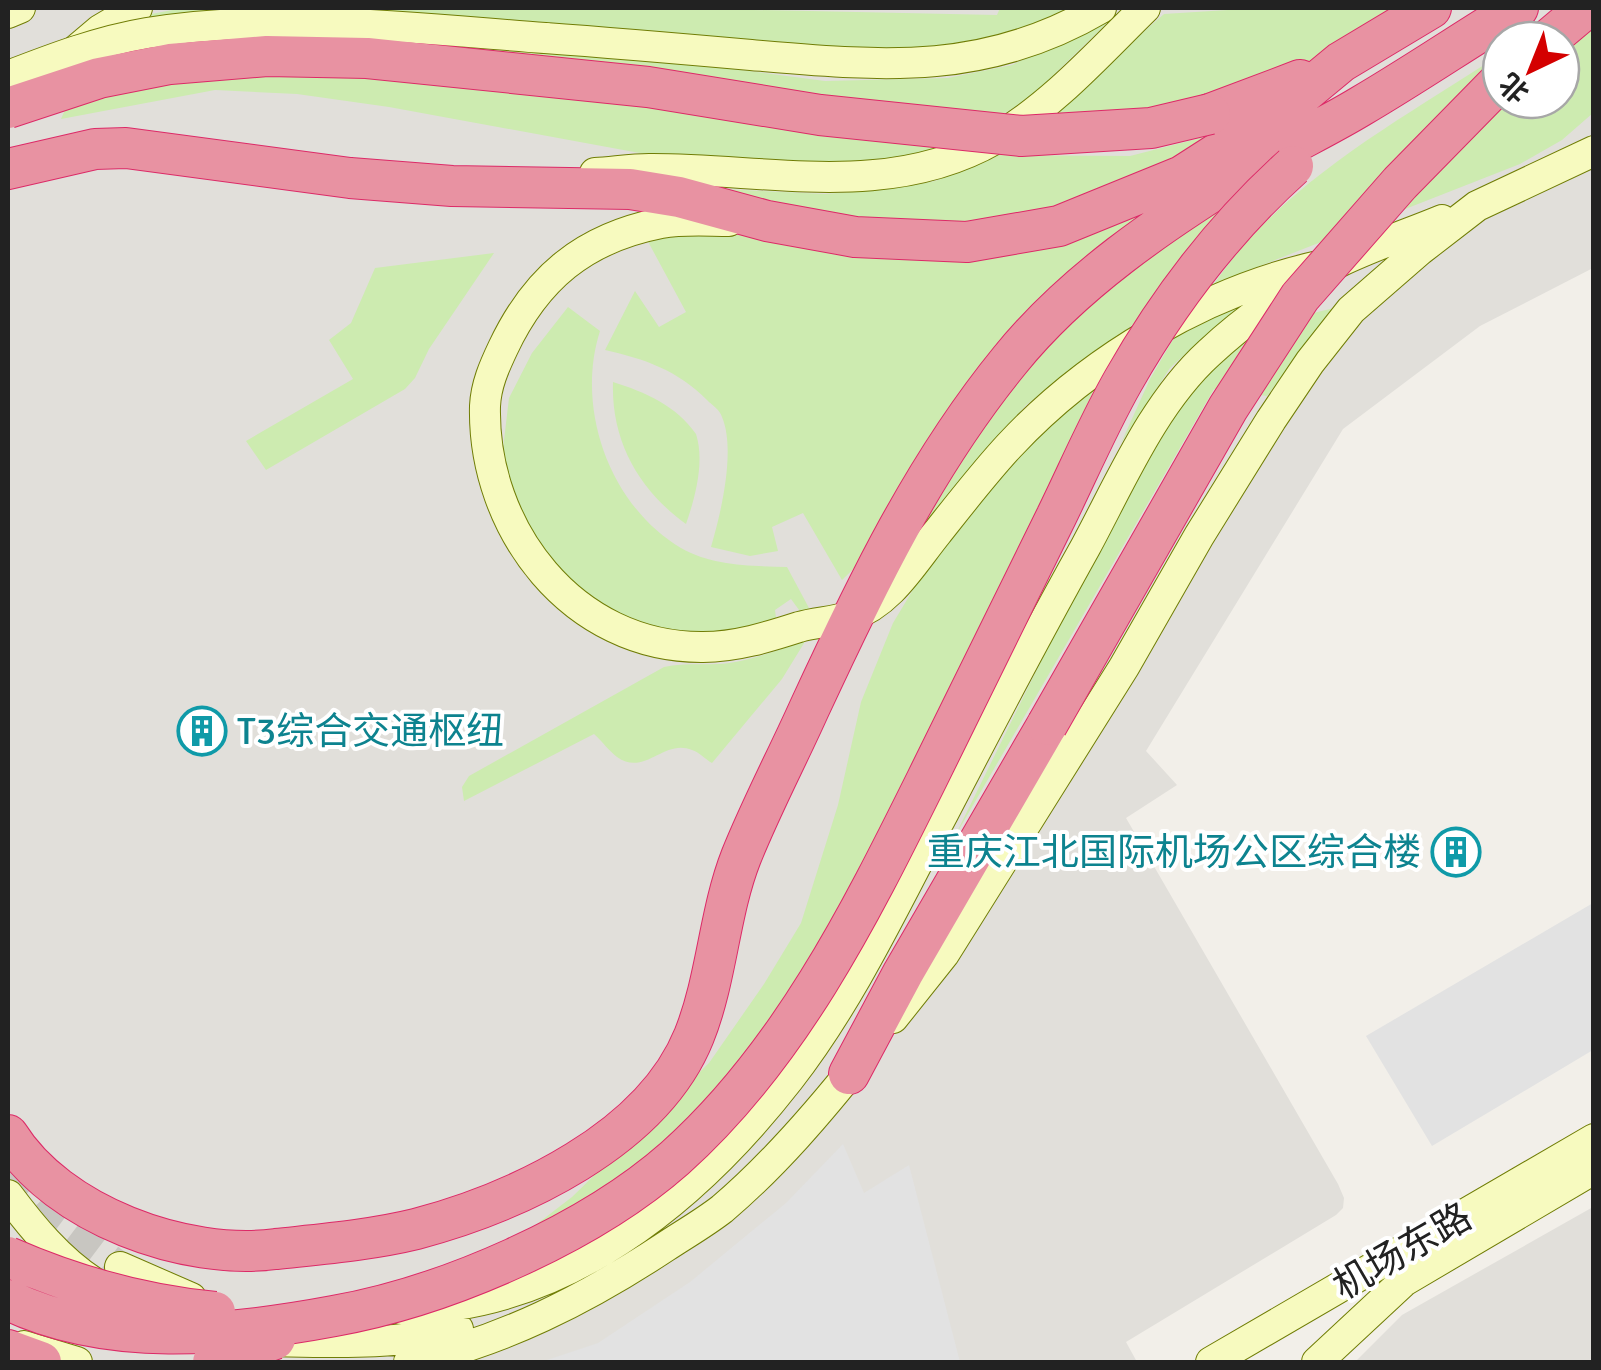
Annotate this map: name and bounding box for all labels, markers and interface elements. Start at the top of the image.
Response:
north arrow [1481,20,1581,120]
text: 北 [1493,66,1536,110]
building icon: T3综合交通枢纽 [176,705,228,757]
place label: T3综合交通枢纽 [237,708,504,755]
building icon: 重庆江北国际机场公区综合楼 [1430,826,1482,878]
place label: 重庆江北国际机场公区综合楼 [927,829,1421,876]
street label: 机场东路 [1325,1193,1480,1310]

